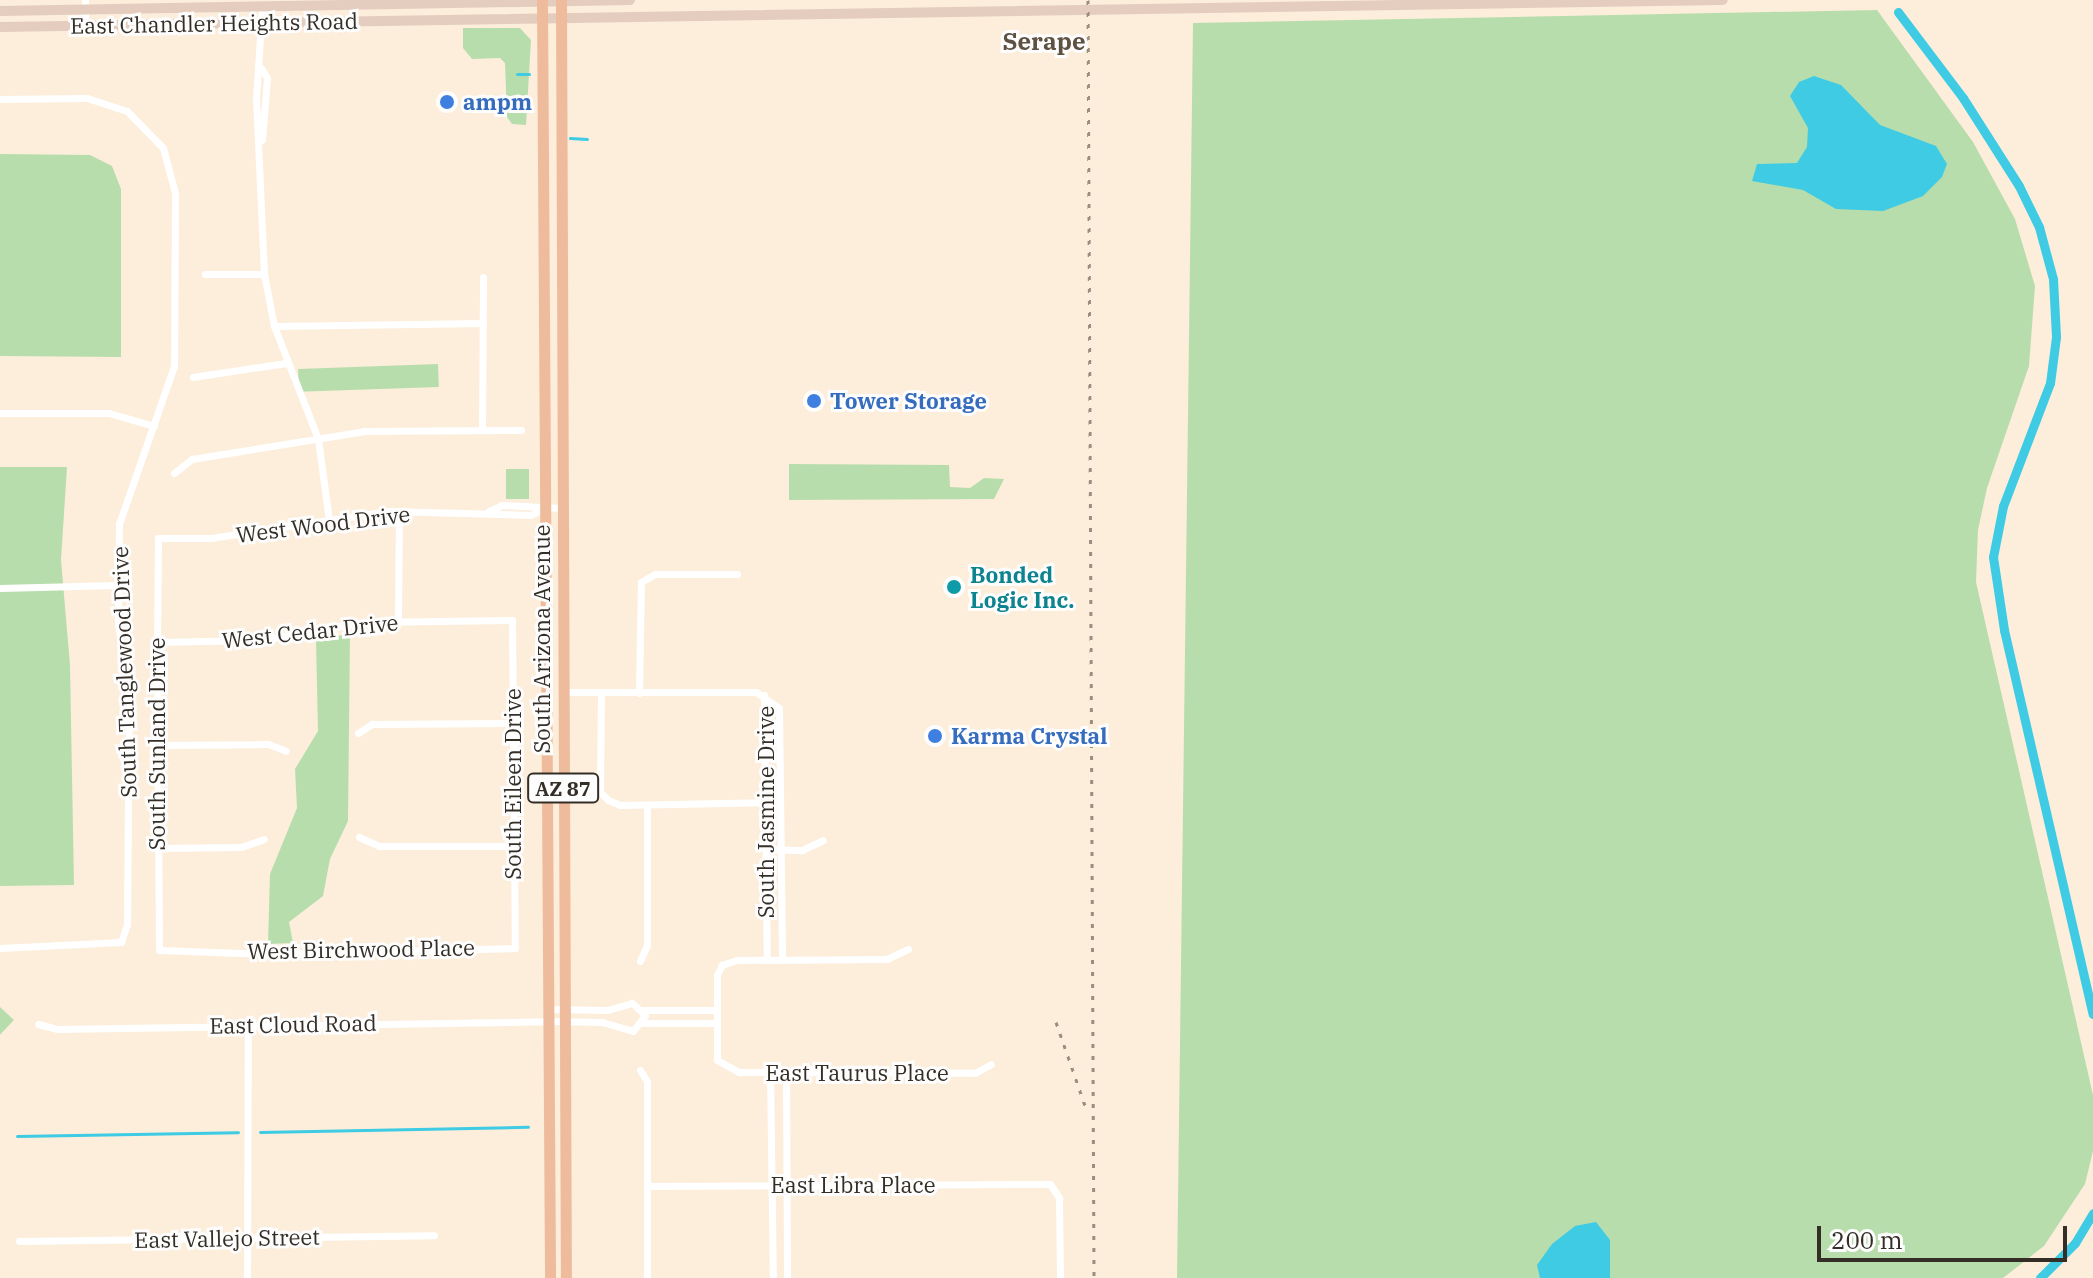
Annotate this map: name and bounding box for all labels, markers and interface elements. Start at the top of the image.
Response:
street label: East Chandler Heights Road [70,7,358,39]
district label: Serape [1002,28,1086,56]
place label: ampm [463,89,532,115]
marker: ampm [438,93,456,111]
place label: Tower Storage [830,388,987,414]
marker: Tower Storage [805,392,823,410]
street label: West Wood Drive [234,500,412,548]
street label: South Arizona Avenue [529,524,555,754]
street label: South Tanglewood Drive [106,546,142,798]
place label: Bonded Logic Inc. [970,561,1074,612]
marker: Bonded Logic Inc. [945,578,963,596]
street label: West Cedar Drive [220,609,400,653]
street label: South Sunland Drive [144,638,170,850]
street label: South Eileen Drive [500,688,526,880]
street label: South Jasmine Drive [753,706,779,918]
place label: Karma Crystal [951,723,1107,749]
marker: Karma Crystal [926,727,944,745]
road number: AZ 87 [527,772,599,804]
street label: West Birchwood Place [247,934,475,964]
street label: East Cloud Road [209,1009,377,1039]
street label: East Taurus Place [765,1060,949,1086]
street label: East Libra Place [771,1172,935,1198]
scale bar [1821,1210,2071,1260]
street label: East Vallejo Street [134,1223,320,1253]
text: 200 m [1831,1224,1903,1256]

